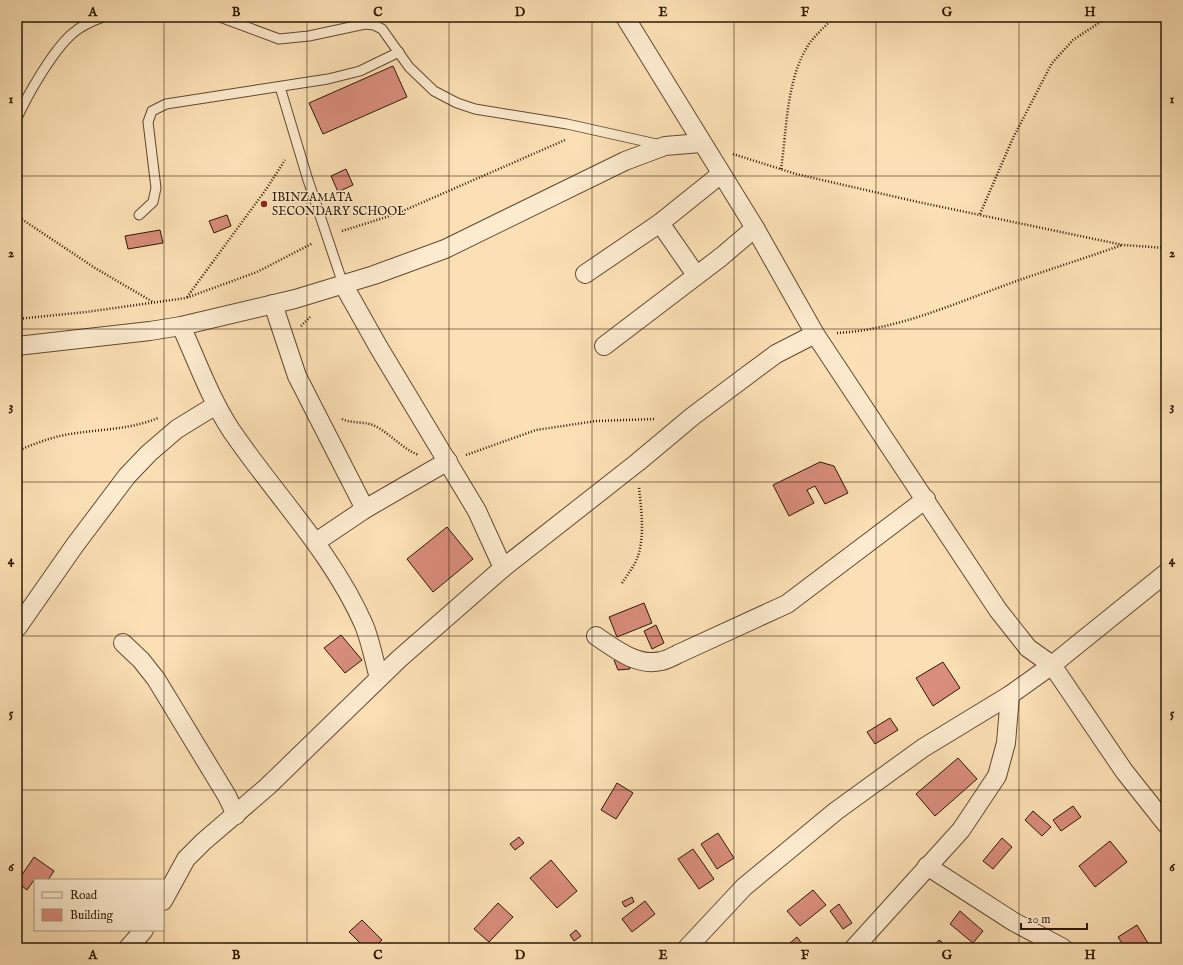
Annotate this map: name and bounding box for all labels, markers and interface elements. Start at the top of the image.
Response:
text: A [88,4,99,21]
text: B [232,4,241,21]
text: C [373,4,383,21]
text: D [515,4,526,21]
text: E [658,4,668,21]
text: F [801,4,810,21]
text: G [942,4,953,21]
text: H [1084,4,1096,21]
text: 1 [9,91,14,108]
text: 1 [1170,91,1175,108]
place label: IBINZAMATA SECONDARY SCHOOL [272,190,406,219]
marker: IBINZAMATA SECONDARY SCHOOL [259,199,269,209]
text: 2 [8,245,14,262]
text: 2 [1169,245,1175,262]
text: 3 [9,398,14,415]
text: 3 [1170,398,1175,415]
text: 4 [8,552,15,569]
text: 4 [1169,552,1176,569]
text: 5 [9,705,14,722]
text: 5 [1170,705,1175,722]
text: 6 [8,859,14,876]
text: 6 [1169,859,1175,876]
legend [34,879,164,931]
text: Road [70,888,98,903]
scale bar [1021,905,1087,931]
text: Building [70,908,114,923]
text: 20 m [1027,912,1050,927]
text: A [88,947,99,964]
text: B [232,947,241,964]
text: C [373,947,383,964]
text: D [515,947,526,964]
text: E [658,947,668,964]
text: F [801,947,810,964]
text: G [942,947,953,964]
text: H [1084,947,1096,964]

